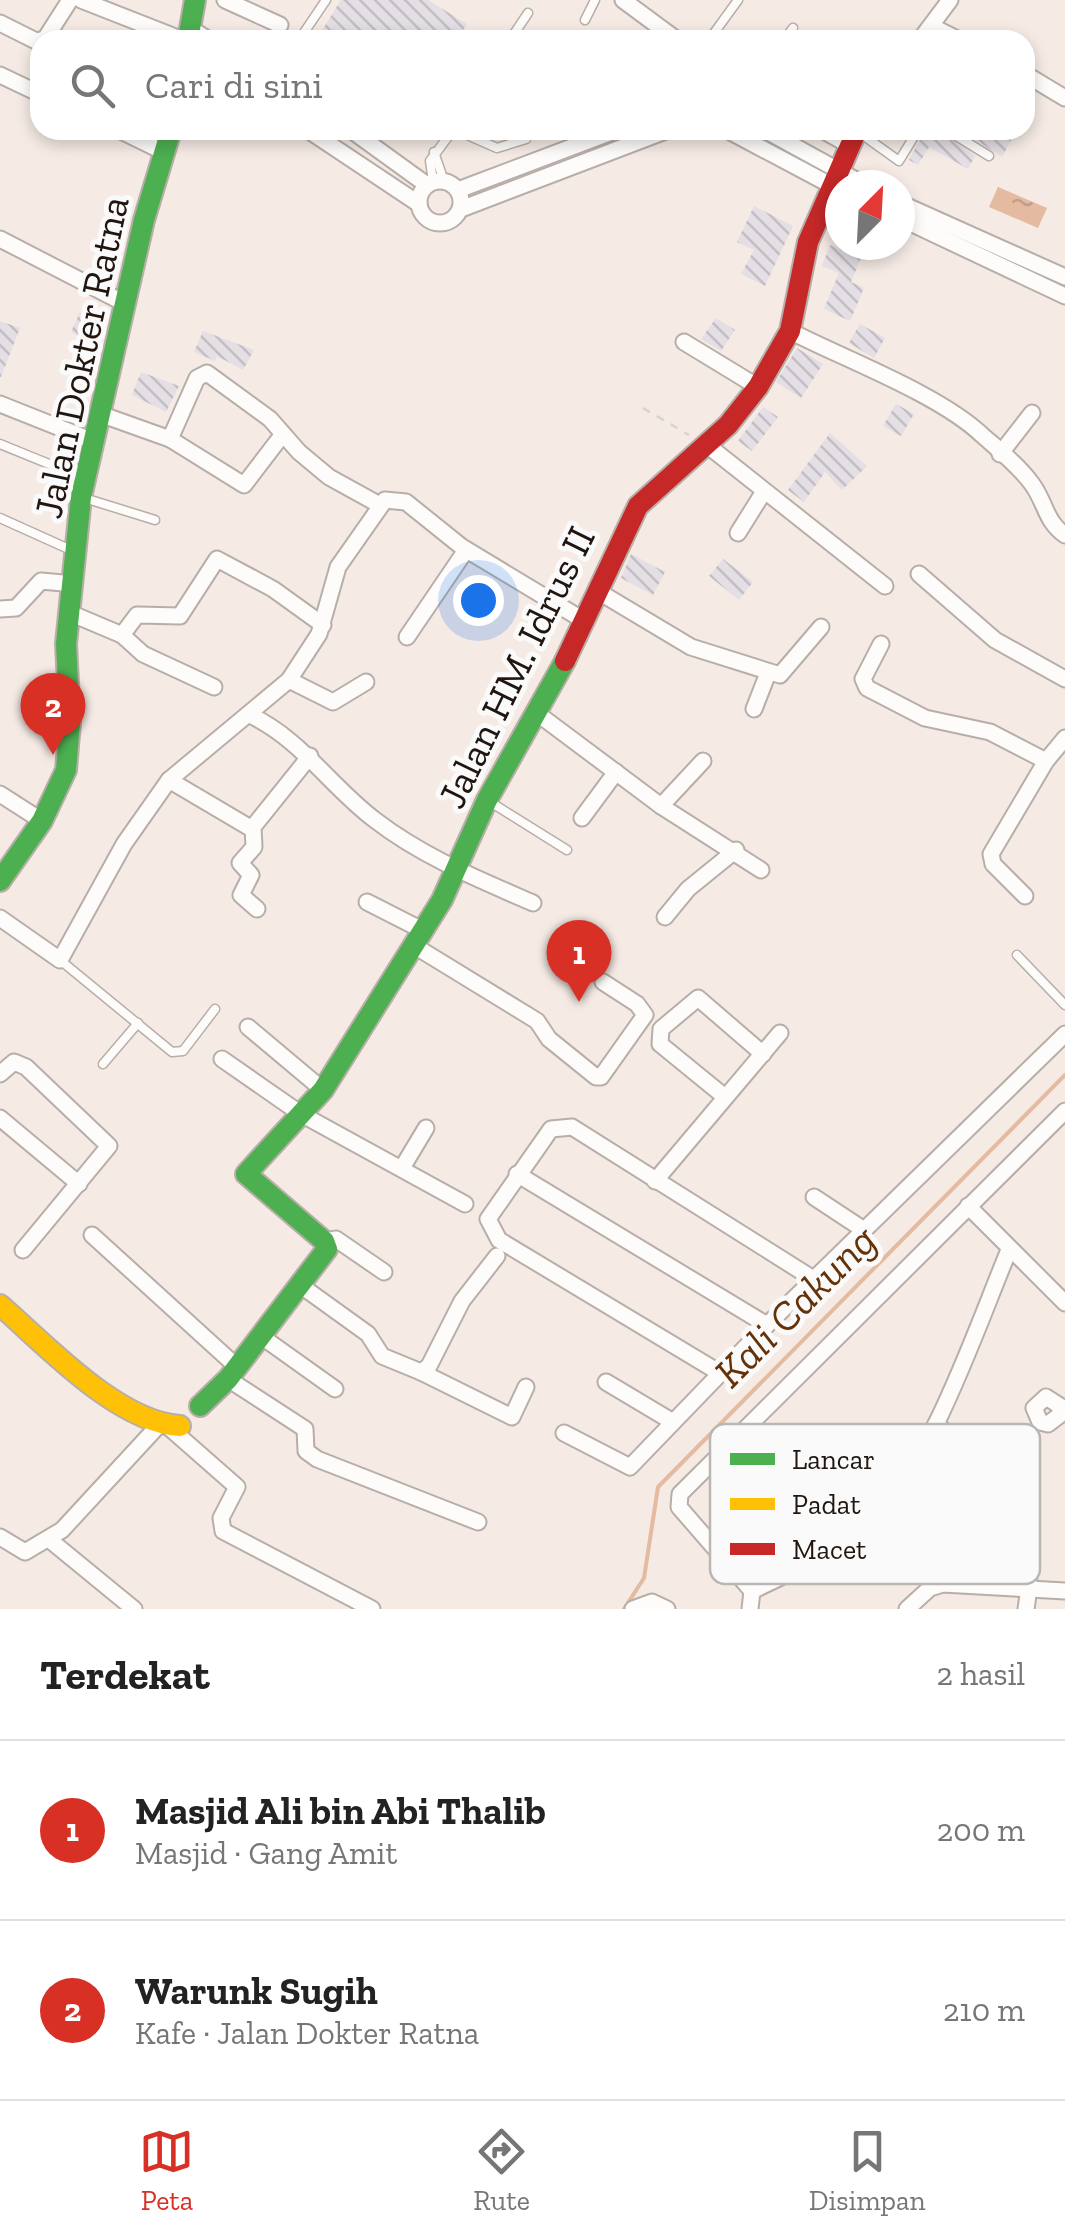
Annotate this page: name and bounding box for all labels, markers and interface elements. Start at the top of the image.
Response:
search box [30,30,1035,140]
icon: search [65,58,120,113]
text: Cari di sini [145,62,323,108]
north arrow [825,170,915,260]
street label: Jalan Dokter Ratna [23,192,139,522]
street label: Jalan HM. Idrus II [427,518,605,816]
your location [453,575,504,626]
pin: 2 [20,672,86,755]
pin: 1 [546,920,612,1002]
water label: Kali Cakung [703,1214,887,1398]
legend [710,1424,1040,1584]
text: Lancar [792,1443,875,1476]
text: Padat [792,1488,861,1521]
text: Macet [792,1533,867,1566]
text: Terdekat [40,1649,210,1700]
text: 2 hasil [936,1655,1025,1693]
text: Masjid Ali bin Abi Thalib [135,1788,546,1834]
text: 1 [66,1811,79,1849]
text: 200 m [937,1811,1025,1849]
text: Masjid · Gang Amit [135,1834,397,1872]
text: Warunk Sugih [135,1968,378,2014]
text: 2 [64,1991,81,2029]
text: 210 m [943,1991,1025,2029]
text: Kafe · Jalan Dokter Ratna [135,2014,479,2052]
tab: Peta [139,2124,194,2217]
tab: Rute [473,2124,530,2217]
tab: Disimpan [809,2124,926,2217]

